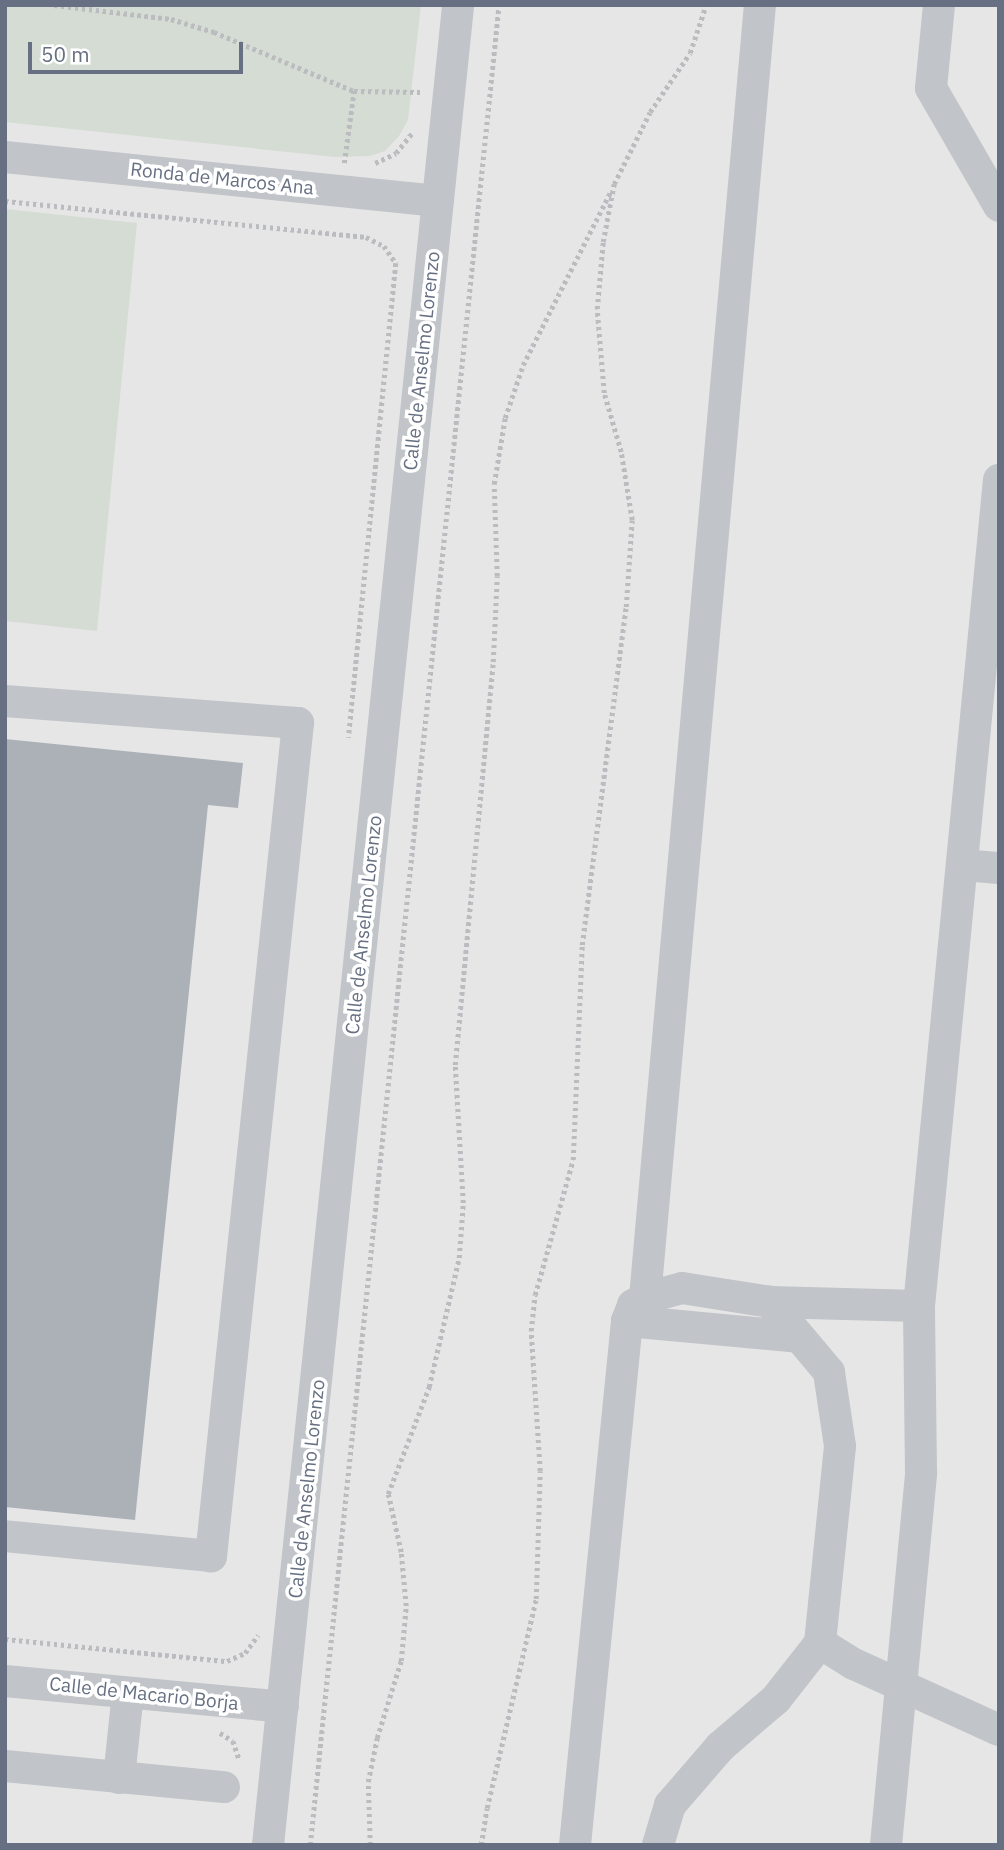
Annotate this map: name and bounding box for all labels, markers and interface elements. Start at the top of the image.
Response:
scale bar [32,28,247,72]
text: 50 m [41,40,90,68]
street label: Ronda de Marcos Ana [129,158,315,200]
street label: Calle de Anselmo Lorenzo [399,250,445,472]
street label: Calle de Anselmo Lorenzo [341,814,387,1036]
street label: Calle de Anselmo Lorenzo [284,1378,330,1600]
street label: Calle de Macario Borja [48,1673,240,1715]

